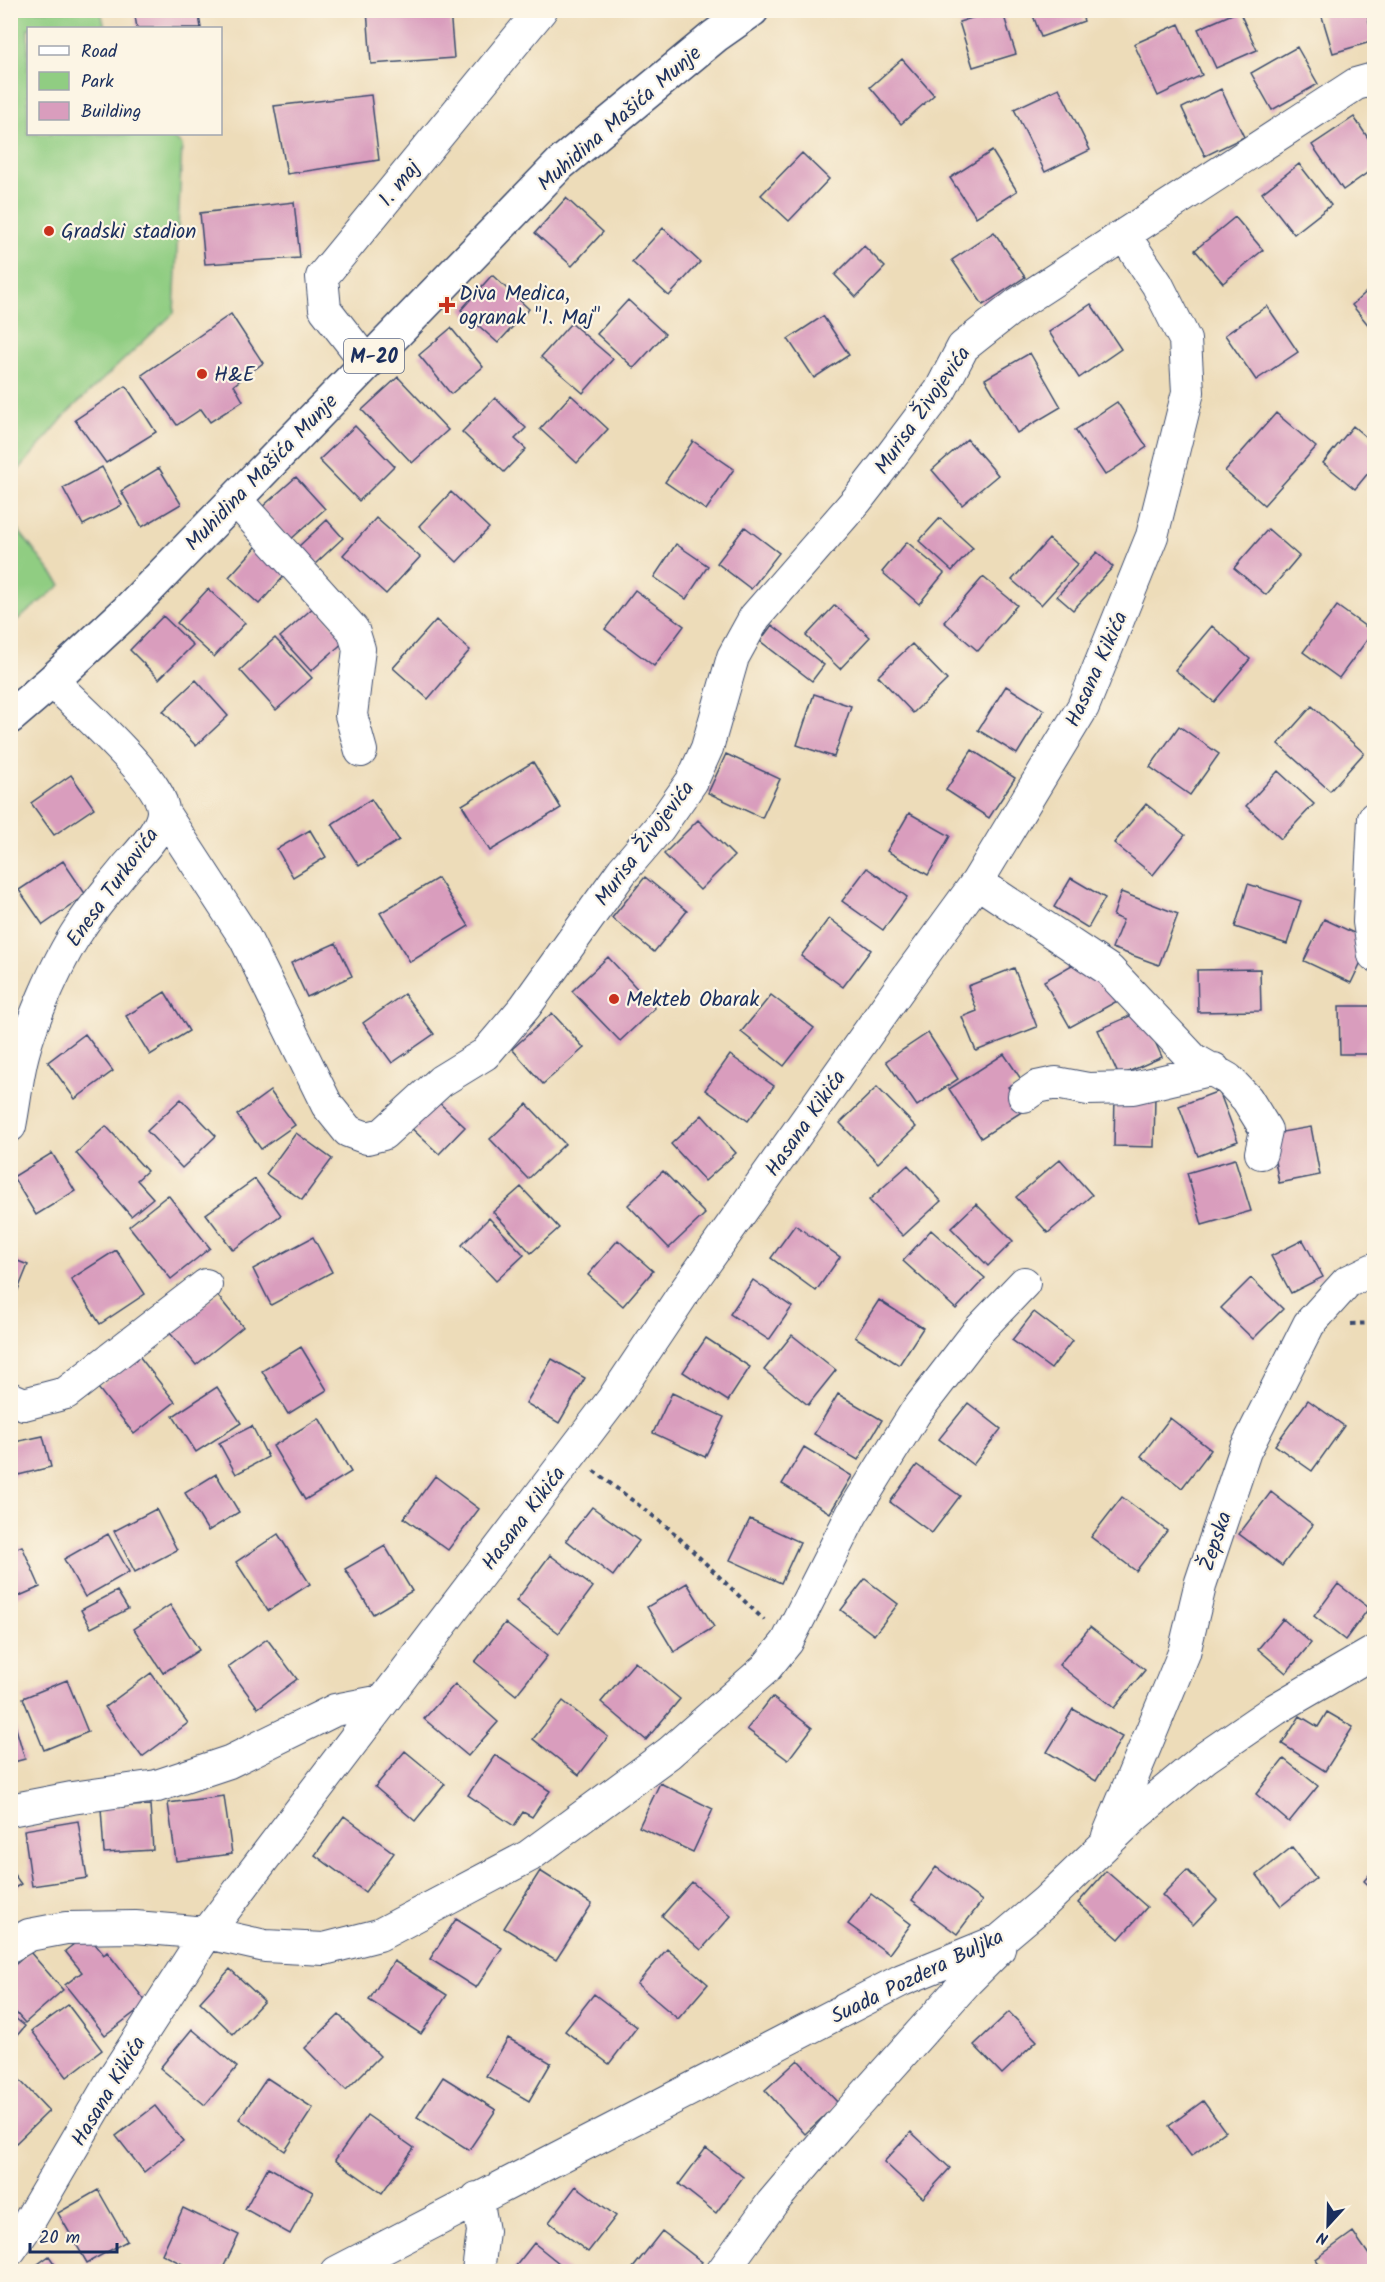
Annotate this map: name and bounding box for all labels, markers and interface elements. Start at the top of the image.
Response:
legend [27,27,222,135]
text: Road [81,38,118,67]
street label: Muhidina Mašića Munje [530,38,710,200]
text: Park [81,68,114,97]
text: Building [81,98,141,127]
street label: 1. maj [371,153,430,214]
place label: Gradski stadion [61,216,196,249]
marker: Gradski stadion [42,224,56,238]
place label: Diva Medica, ogranak "1. Maj" [459,278,600,335]
marker: Diva Medica, ogranak "1. Maj" [440,298,454,312]
road number: M-20 [344,339,404,373]
street label: Murisa Živojevića [867,340,980,482]
place label: H&E [214,359,256,392]
marker: H&E [195,367,209,381]
street label: Muhidina Mašića Munje [178,386,347,560]
street label: Hasana Kikića [1057,606,1138,733]
street label: Murisa Živojevića [587,774,704,914]
street label: Enesa Turkovića [58,821,168,955]
place label: Mekteb Obarak [626,984,759,1017]
marker: Mekteb Obarak [607,992,621,1006]
street label: Hasana Kikića [757,1064,855,1184]
street label: Hasana Kikića [474,1460,575,1578]
street label: Žepska [1191,1507,1242,1576]
street label: Suada Pozdera Buljka [826,1921,1010,2034]
street label: Hasana Kikića [63,2030,155,2153]
north arrow [1298,2195,1358,2255]
scale bar [30,2216,117,2254]
text: 20 m [39,2224,80,2253]
text: N [1314,2224,1332,2251]

